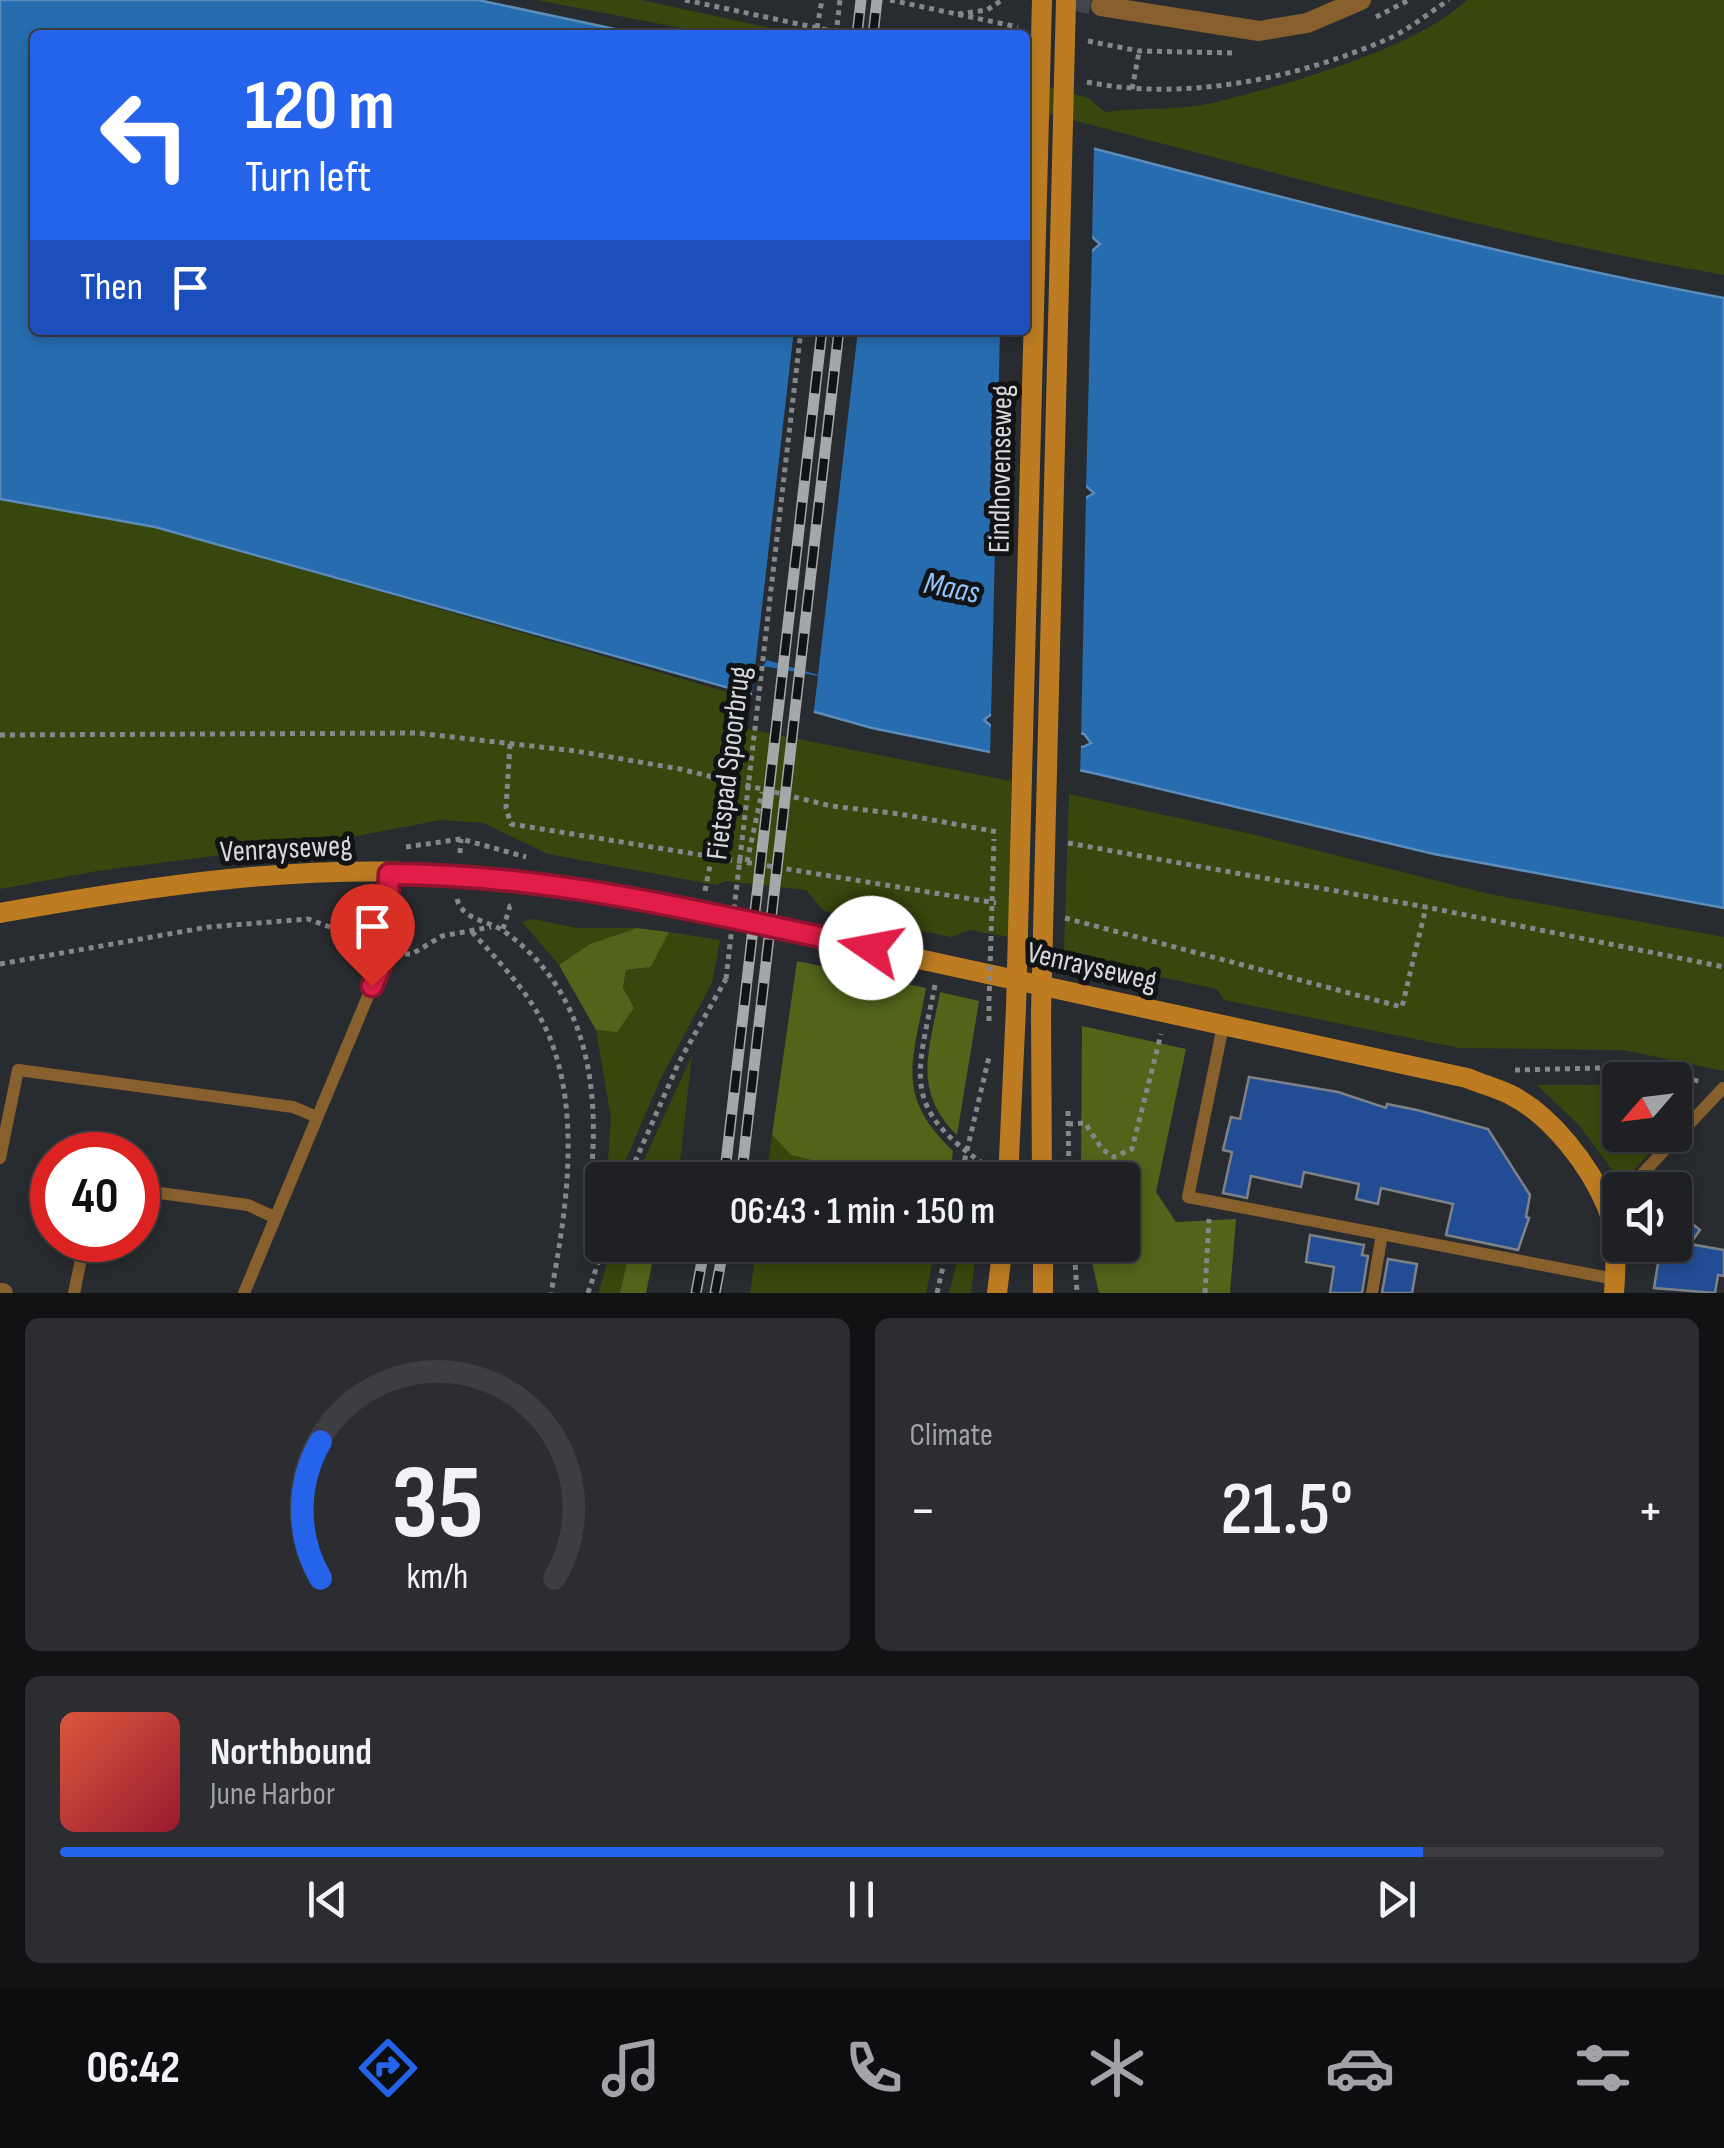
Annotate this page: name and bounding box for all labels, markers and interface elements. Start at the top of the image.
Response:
text: 120 m [245,65,395,149]
icon: left [80,70,210,200]
text: Turn left [245,150,371,205]
icon: arrive [163,260,218,315]
text: Then [80,265,143,310]
street label: Eindhovenseweg [982,385,1020,553]
water label: Maas [921,564,984,613]
street label: Fietspad Spoorbrug [699,664,759,862]
street label: Venrayseweg [219,828,353,870]
pin [330,884,415,987]
position arrow [819,896,923,1000]
icon: arrive [345,899,400,954]
street label: Venrayseweg [1023,935,1160,999]
north arrow [1602,1062,1692,1152]
map controls [1602,1062,1692,1262]
speed limit sign: 40 [30,1132,160,1262]
button: sound [1602,1172,1692,1262]
text: 06:43 · 1 min · 150 m [730,1189,995,1234]
text: Climate [910,1416,993,1455]
text: 35 [391,1442,483,1567]
text: 21.5° [1220,1465,1353,1556]
text: − [910,1478,936,1545]
text: + [1637,1478,1664,1545]
text: km/h [406,1556,468,1599]
text: Northbound [210,1730,372,1775]
text: June Harbor [210,1775,335,1814]
icon: previous [300,1872,355,1927]
icon: pause [834,1872,889,1927]
icon: next [1369,1872,1424,1927]
icon: directions [353,2033,423,2103]
icon: music [596,2033,666,2103]
icon: phone [839,2033,909,2103]
icon: climate [1082,2033,1152,2103]
icon: car [1325,2033,1395,2103]
icon: filters [1568,2033,1638,2103]
text: 06:42 [86,2041,180,2096]

